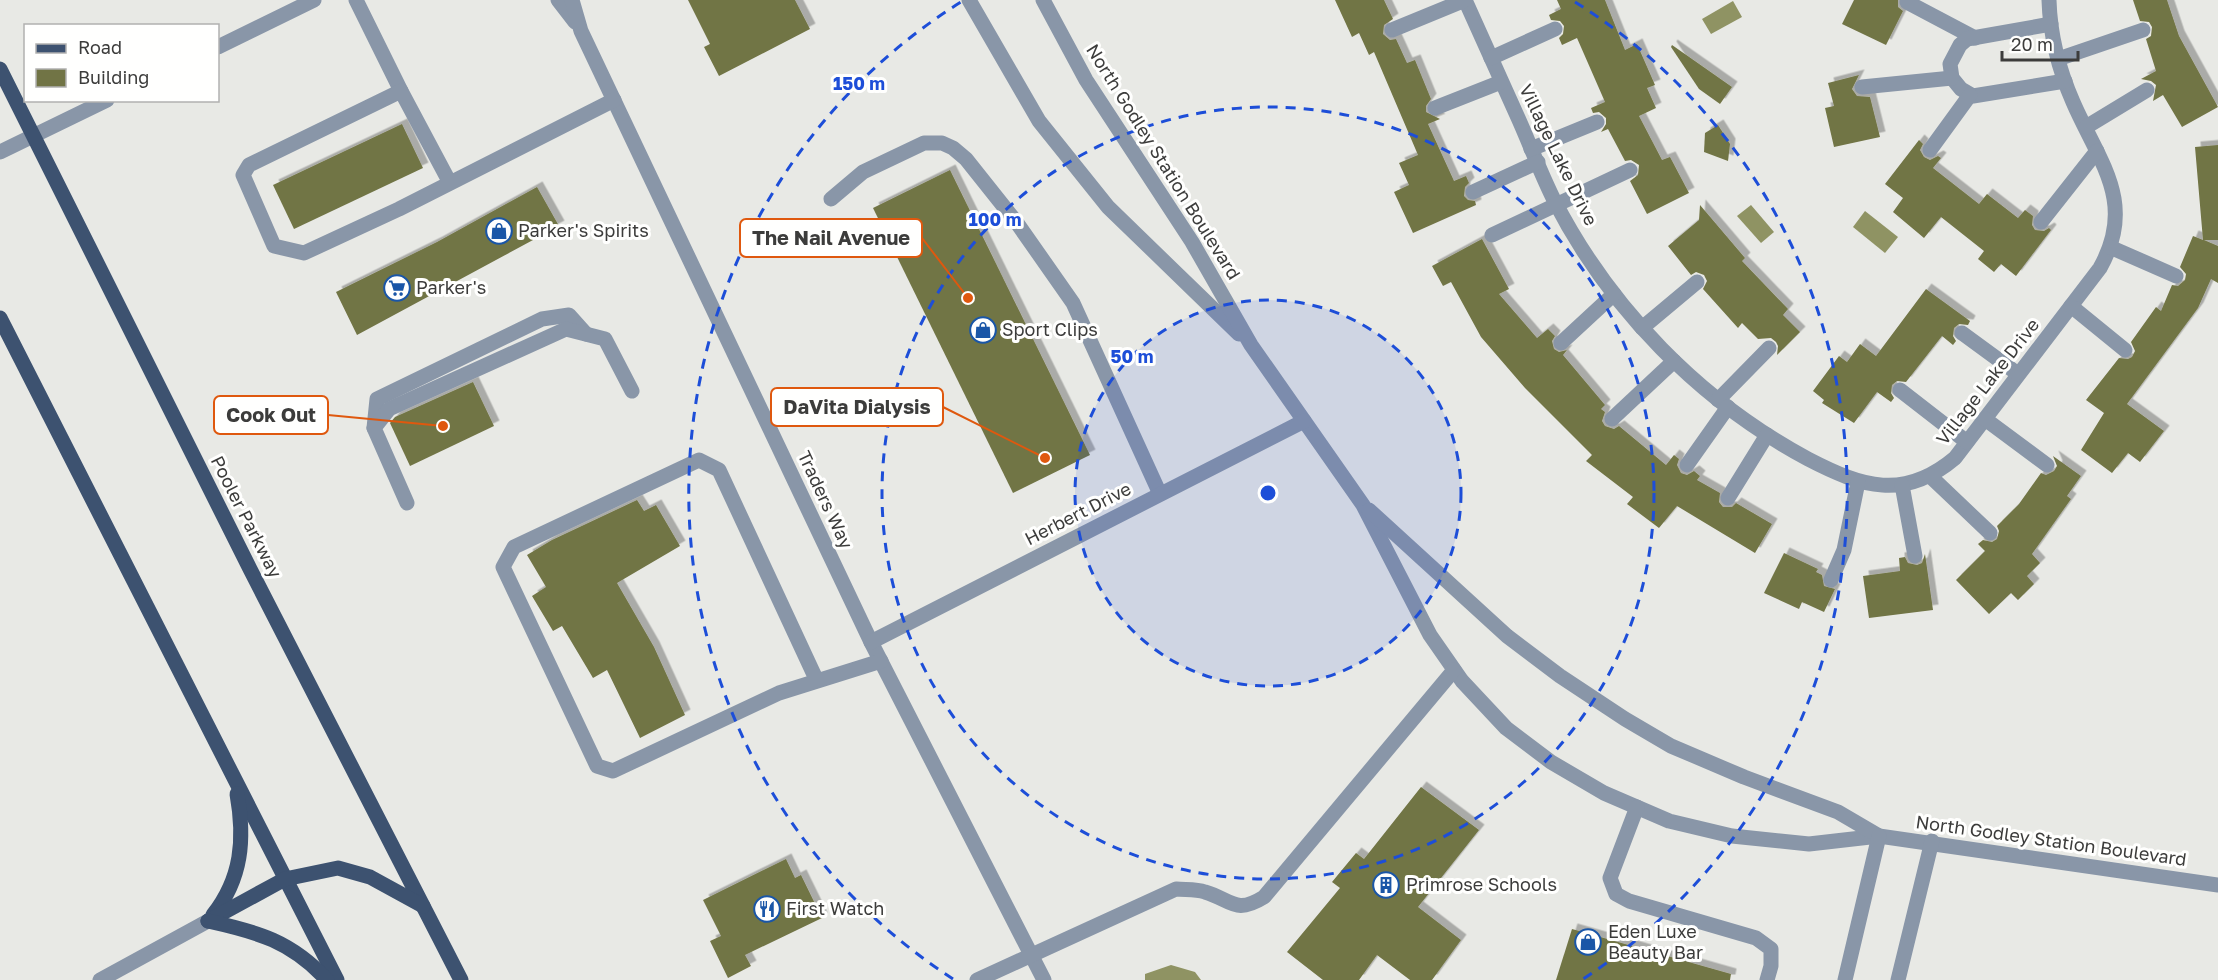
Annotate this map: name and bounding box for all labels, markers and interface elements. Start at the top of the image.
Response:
legend [24,24,219,102]
scale bar [2002,24,2078,62]
text: 20 m [2011,33,2053,55]
text: Road [78,36,122,58]
street label: North Godley Station Boulevard [1082,40,1246,283]
text: Building [78,66,149,88]
text: 150 m [833,72,885,94]
street label: Village Lake Drive [1515,80,1603,229]
text: 100 m [969,208,1021,230]
shop icon: Parker's Spirits [484,216,514,246]
place label: Parker's Spirits [518,219,649,241]
callout: The Nail Avenue [740,219,922,257]
text: The Nail Avenue [752,225,910,249]
supermarket icon: Parker's [382,273,412,303]
place label: Parker's [416,276,486,298]
street label: Village Lake Drive [1931,314,2043,449]
shop icon: Sport Clips [968,315,998,345]
place label: Sport Clips [1002,318,1098,340]
text: 50 m [1111,345,1153,367]
callout: DaVita Dialysis [771,388,943,426]
text: DaVita Dialysis [783,394,931,418]
callout: Cook Out [214,396,328,434]
text: Cook Out [226,402,316,426]
street label: Traders Way [794,447,858,552]
street label: Pooler Parkway [207,452,287,581]
street label: Herbert Drive [1021,477,1134,549]
centre of rings [1258,483,1278,503]
street label: North Godley Station Boulevard [1914,810,2188,870]
building icon: Primrose Schools [1371,870,1401,900]
place label: Primrose Schools [1406,873,1557,895]
restaurant icon: First Watch [752,894,782,924]
place label: First Watch [786,897,884,919]
place label: Eden Luxe Beauty Bar [1608,920,1703,963]
shop icon: Eden Luxe Beauty Bar [1573,927,1603,957]

